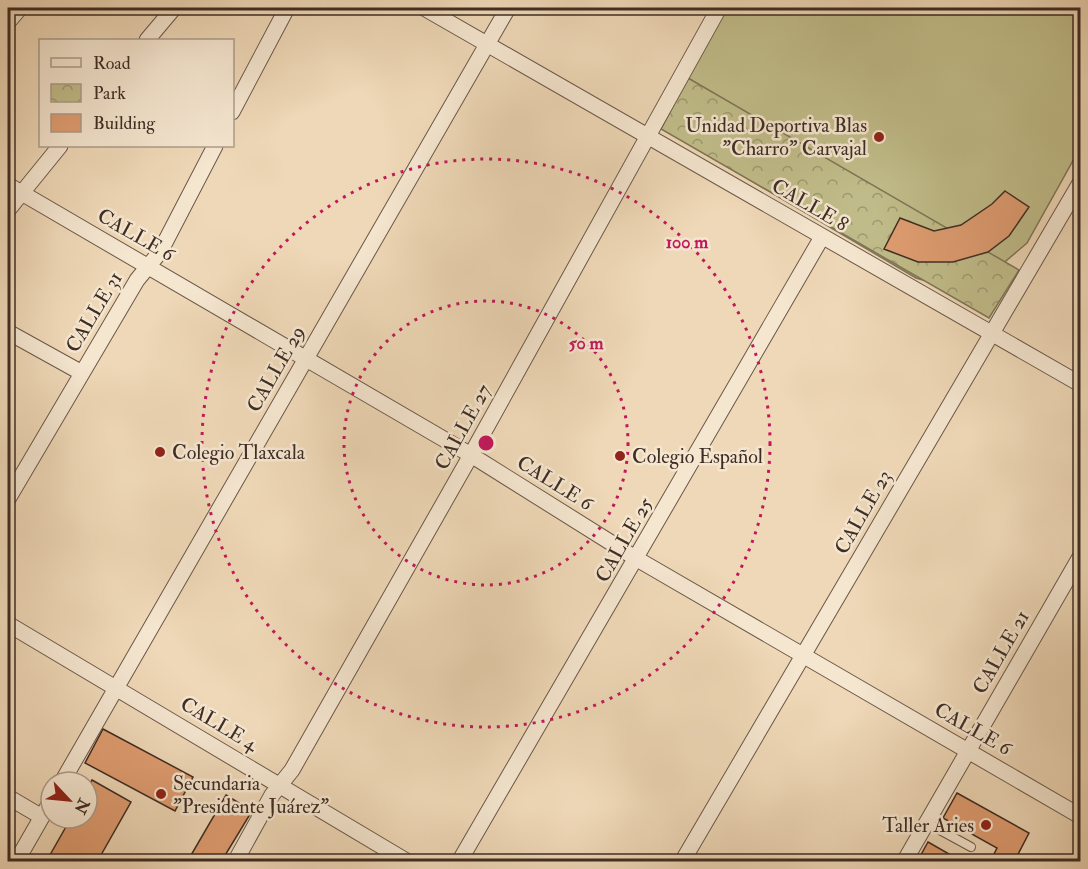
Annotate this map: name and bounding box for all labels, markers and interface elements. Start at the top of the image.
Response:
legend [39,39,234,147]
text: Road [93,52,131,75]
text: Park [93,82,126,105]
text: Building [93,112,156,135]
place label: Unidad Deportiva Blas "Charro" Carvajal [685,113,867,161]
marker: Unidad Deportiva Blas "Charro" Carvajal [872,130,886,144]
street label: CALLE 8 [767,173,853,237]
street label: CALLE 6 [93,203,180,268]
text: 100 m [666,231,709,254]
street label: CALLE 31 [60,267,128,357]
street label: CALLE 29 [241,321,311,417]
text: 50 m [569,332,604,355]
street label: CALLE 27 [429,380,497,474]
centre of rings [476,433,496,453]
place label: Colegio Tlaxcala [172,440,306,465]
place label: Colegio Español [632,444,763,470]
marker: Colegio Tlaxcala [153,445,167,459]
marker: Colegio Español [613,449,627,463]
street label: CALLE 6 [512,450,598,517]
street label: CALLE 23 [829,466,897,558]
street label: CALLE 25 [590,493,658,587]
street label: CALLE 21 [967,606,1035,698]
street label: CALLE 4 [176,691,263,757]
street label: CALLE 6 [930,697,1017,762]
north arrow [39,770,99,830]
place label: Secundaria "Presidente Juárez" [173,771,329,819]
marker: Secundaria "Presidente Juárez" [154,787,168,801]
text: N [69,794,94,818]
place label: Taller Aries [882,813,974,838]
marker: Taller Aries [979,818,993,832]

